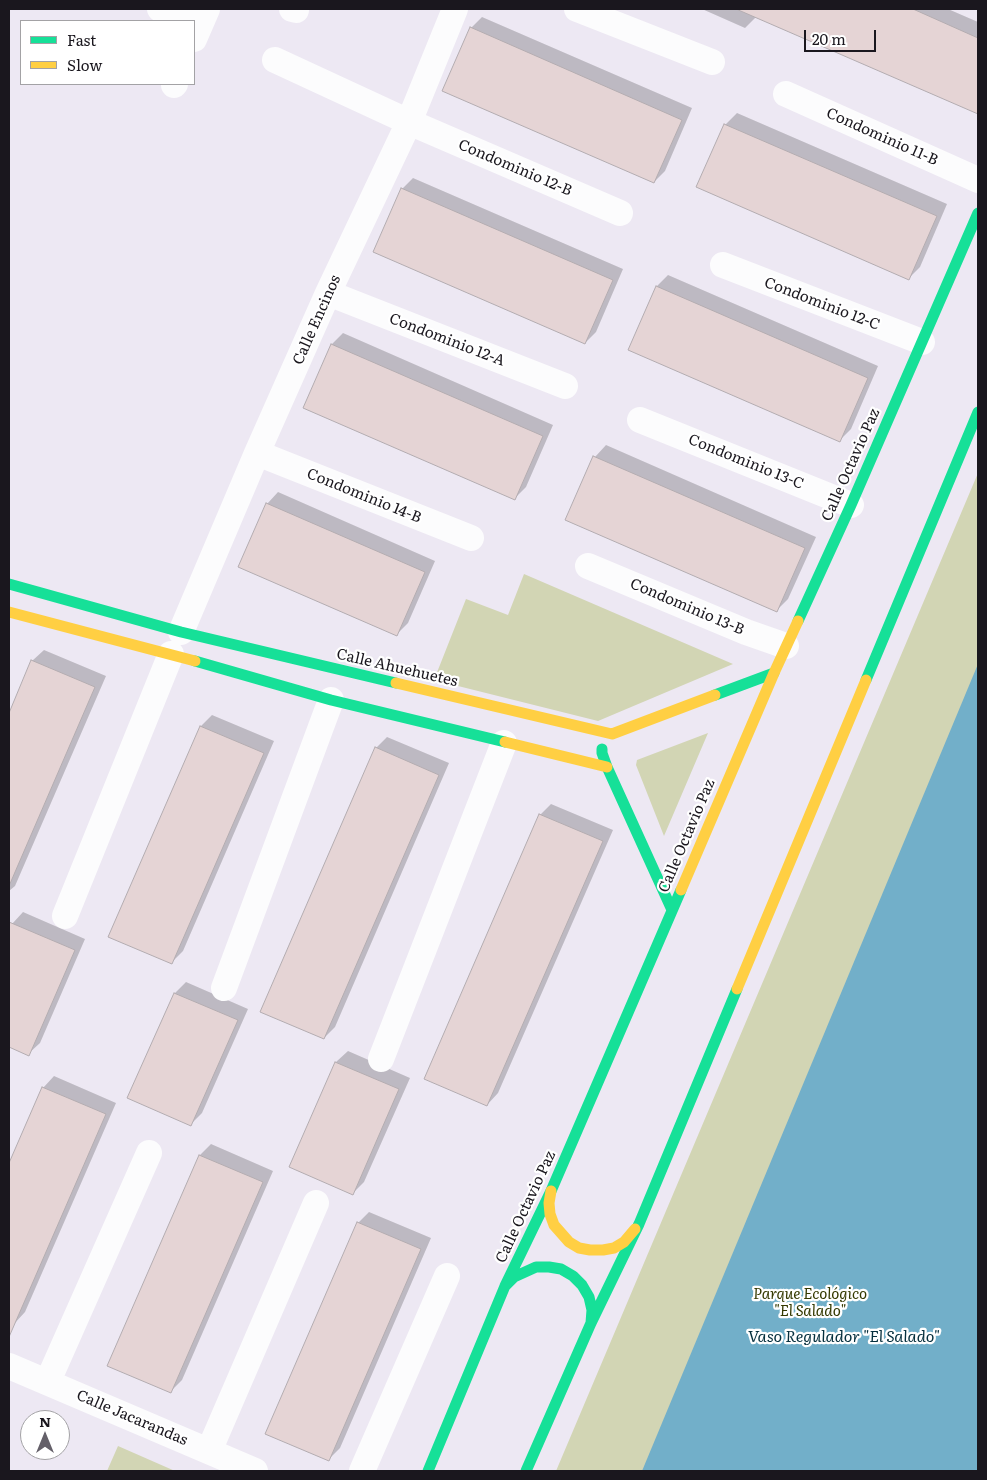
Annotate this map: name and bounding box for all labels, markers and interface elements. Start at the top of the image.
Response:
legend [20,20,195,85]
scale bar [807,20,880,52]
text: 20 m [812,27,846,50]
text: Fast [67,28,96,51]
text: Slow [67,53,102,76]
street label: Condominio 11-B [823,104,941,170]
street label: Condominio 12-B [455,136,575,200]
street label: Calle Encinos [289,272,345,368]
street label: Condominio 12-C [762,274,882,334]
street label: Condominio 12-A [387,310,507,370]
street label: Calle Octavio Paz [818,406,884,524]
street label: Condominio 13-C [686,431,806,493]
street label: Condominio 14-B [304,465,424,527]
street label: Condominio 13-B [627,575,747,639]
street label: Calle Ahuehuetes [335,645,459,691]
street label: Calle Octavio Paz [655,777,719,895]
street label: Calle Octavio Paz [492,1148,560,1266]
park label: Parque Ecológico "El Salado" [753,1286,867,1321]
water label: Vaso Regulador "El Salado" [748,1327,940,1347]
street label: Calle Jacarandas [74,1386,190,1450]
north arrow [20,1410,70,1460]
text: N [39,1411,51,1431]

